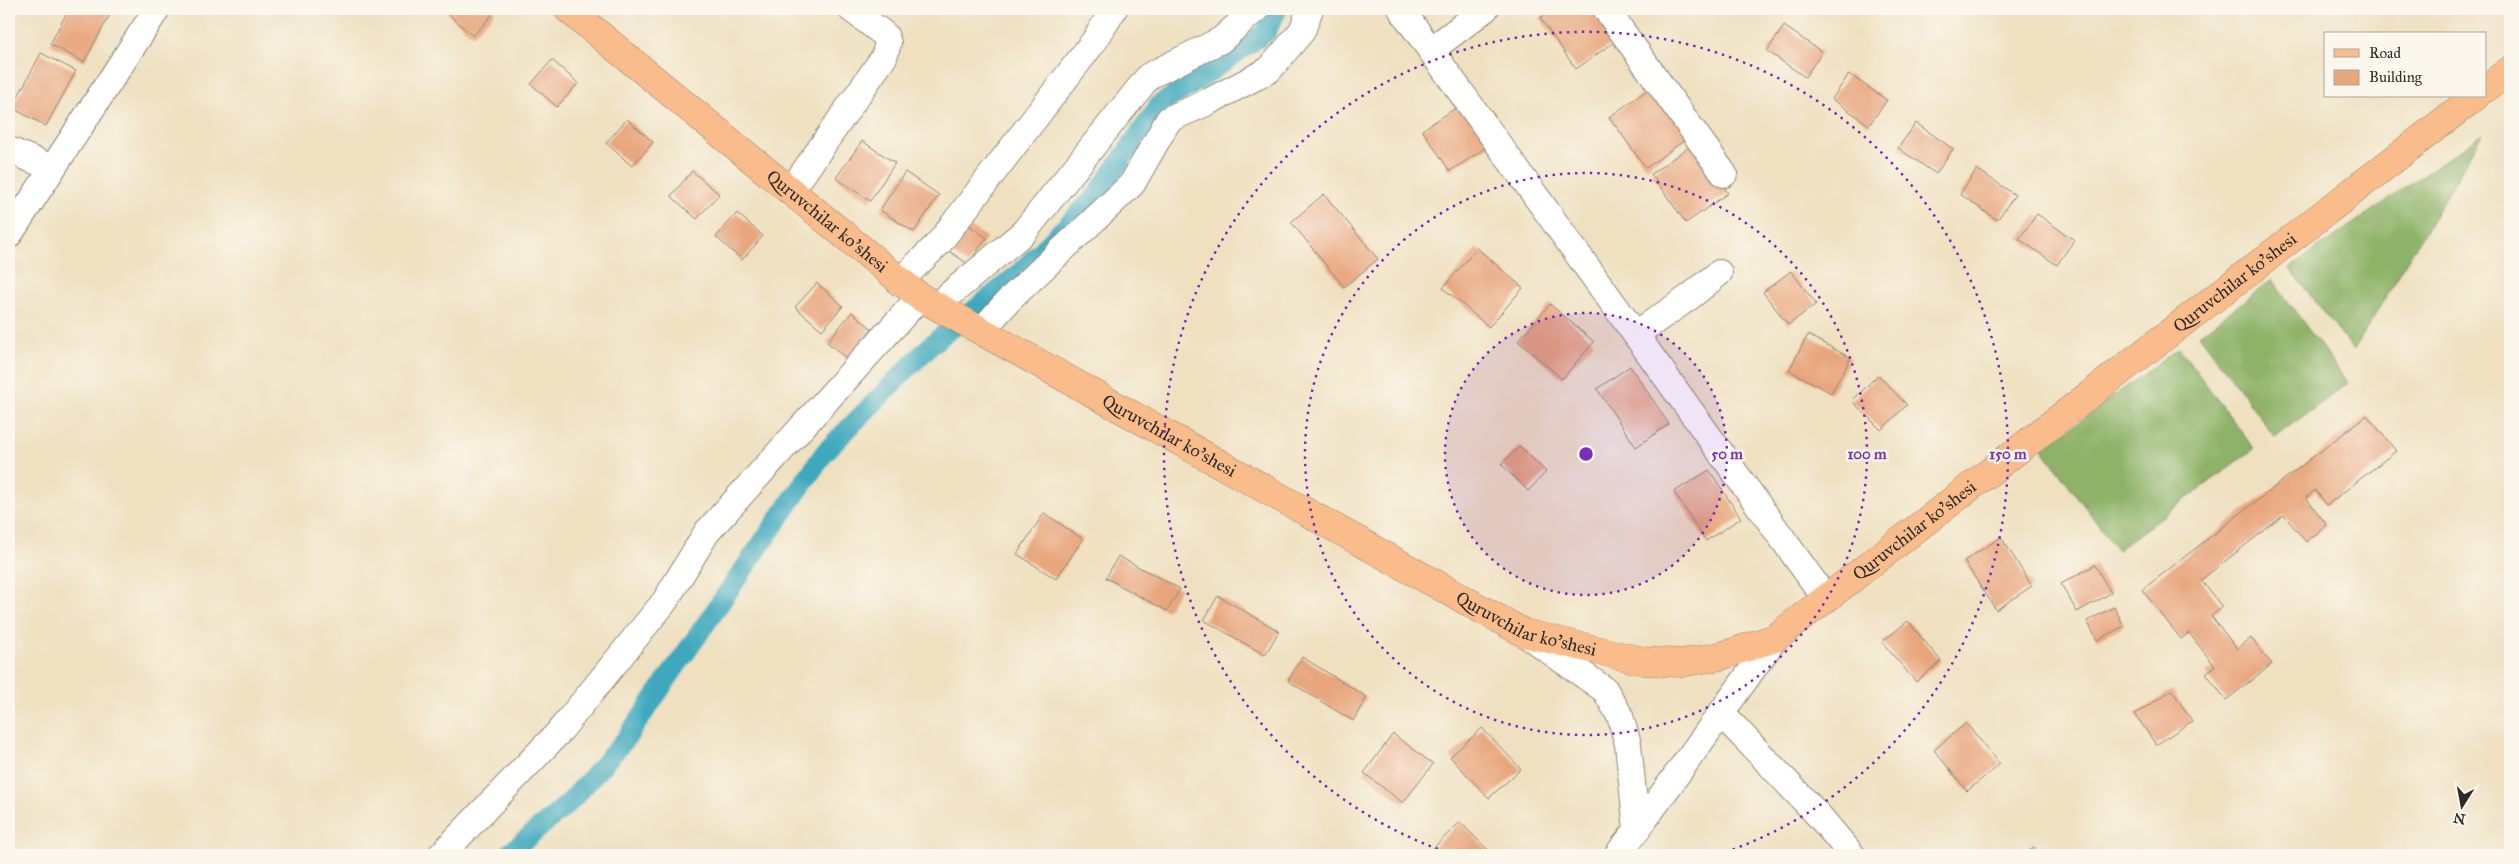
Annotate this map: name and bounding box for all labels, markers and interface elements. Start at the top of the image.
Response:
legend [2324,32,2486,98]
text: Road [2369,44,2401,62]
text: Building [2369,68,2423,86]
street label: Quruvchilar ko'shesi [762,165,892,277]
street label: Quruvchilar ko'shesi [2169,228,2301,337]
street label: Quruvchilar ko'shesi [1098,390,1240,482]
centre of rings [1577,445,1595,463]
text: 50 m [1711,445,1743,463]
text: 100 m [1847,445,1887,463]
text: 150 m [1989,445,2027,463]
street label: Quruvchilar ko'shesi [1848,476,1981,585]
street label: Quruvchilar ko'shesi [1452,586,1599,661]
north arrow [2436,782,2486,832]
text: N [2452,809,2467,828]

